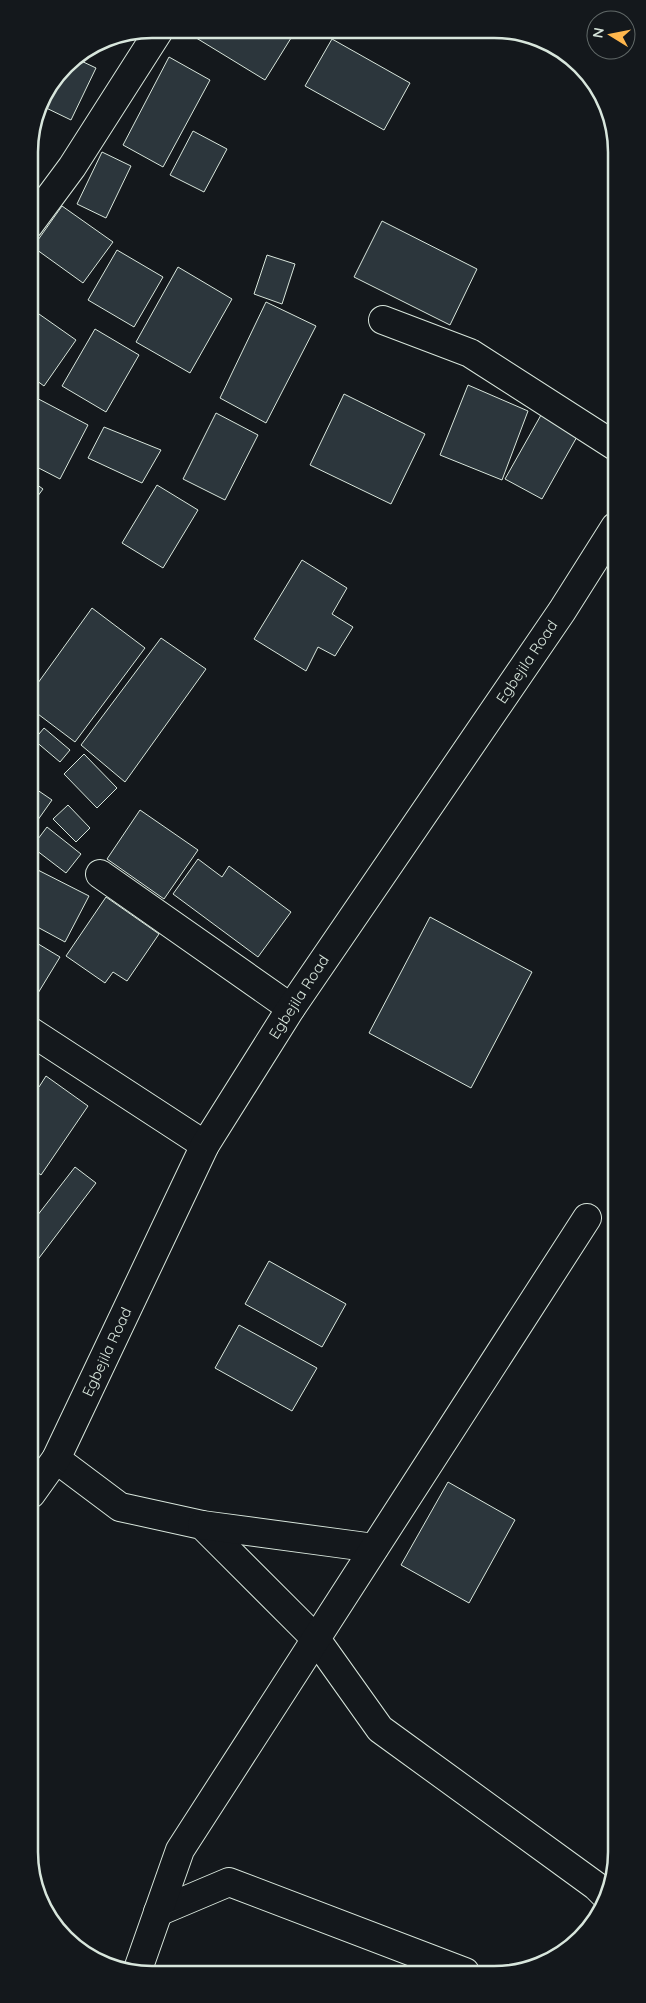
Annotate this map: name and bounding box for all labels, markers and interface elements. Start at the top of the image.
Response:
north arrow [586,10,636,60]
text: N [588,26,608,39]
street label: Egbejila Road [492,616,561,707]
street label: Egbejila Road [264,951,333,1042]
street label: Egbejila Road [78,1304,136,1399]

